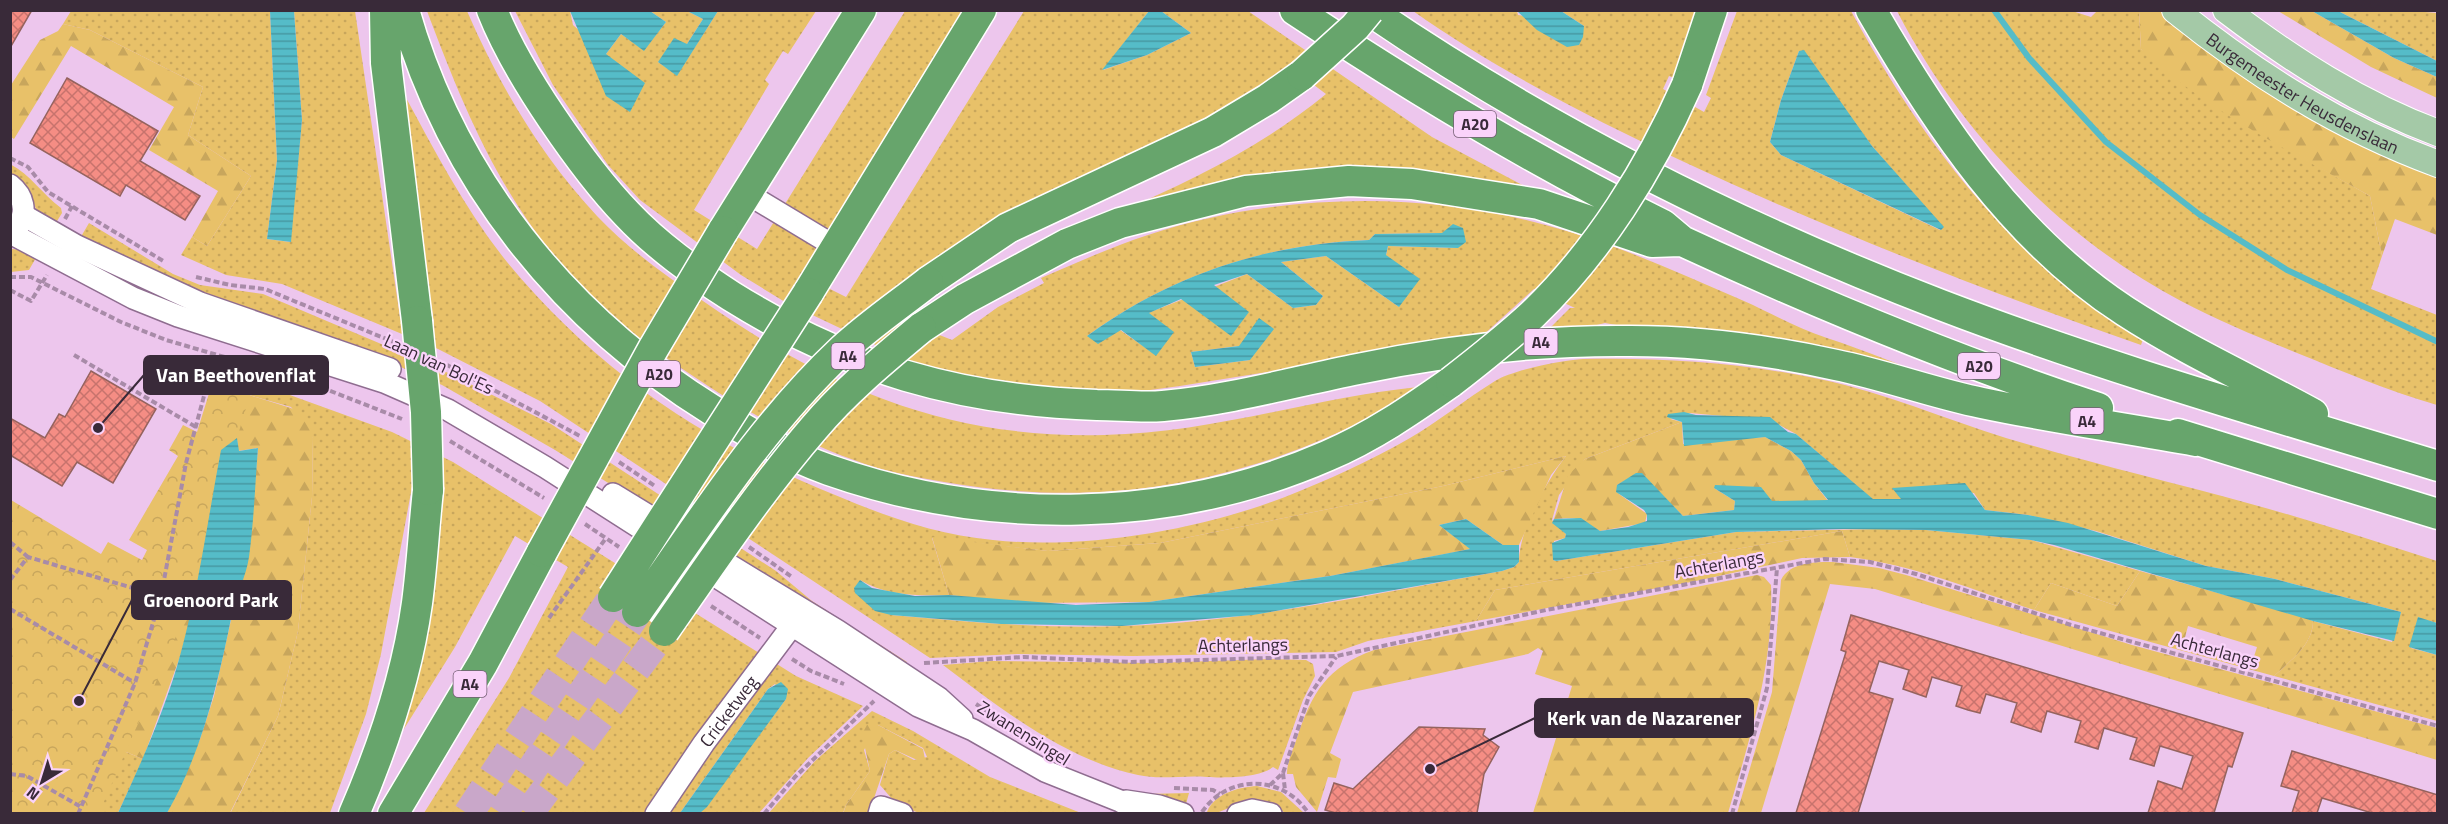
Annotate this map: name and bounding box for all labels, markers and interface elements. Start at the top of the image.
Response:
street label: Burgemeester Heusdenslaan [2201,26,2403,160]
road number: A20 [1454,111,1496,137]
street label: Laan van Bol'Es [380,327,498,401]
road number: A4 [1524,329,1558,355]
road number: A4 [832,343,864,369]
road number: A20 [1958,353,2000,379]
callout: Van Beethovenflat [144,356,328,394]
text: Van Beethovenflat [156,359,316,390]
road number: A20 [638,361,680,387]
road number: A4 [2070,408,2104,434]
street label: Achterlangs [1672,543,1766,585]
callout: Groenoord Park [132,581,291,619]
text: Groenoord Park [143,584,279,615]
street label: Achterlangs [2168,625,2262,675]
street label: Achterlangs [1198,631,1288,659]
street label: Cricketweg [692,669,764,752]
road number: A4 [454,671,486,697]
street label: Zwanensingel [972,694,1076,772]
callout: Kerk van de Nazarener [1535,699,1753,737]
text: Kerk van de Nazarener [1547,702,1742,733]
north arrow [12,752,72,812]
text: N [21,781,45,807]

